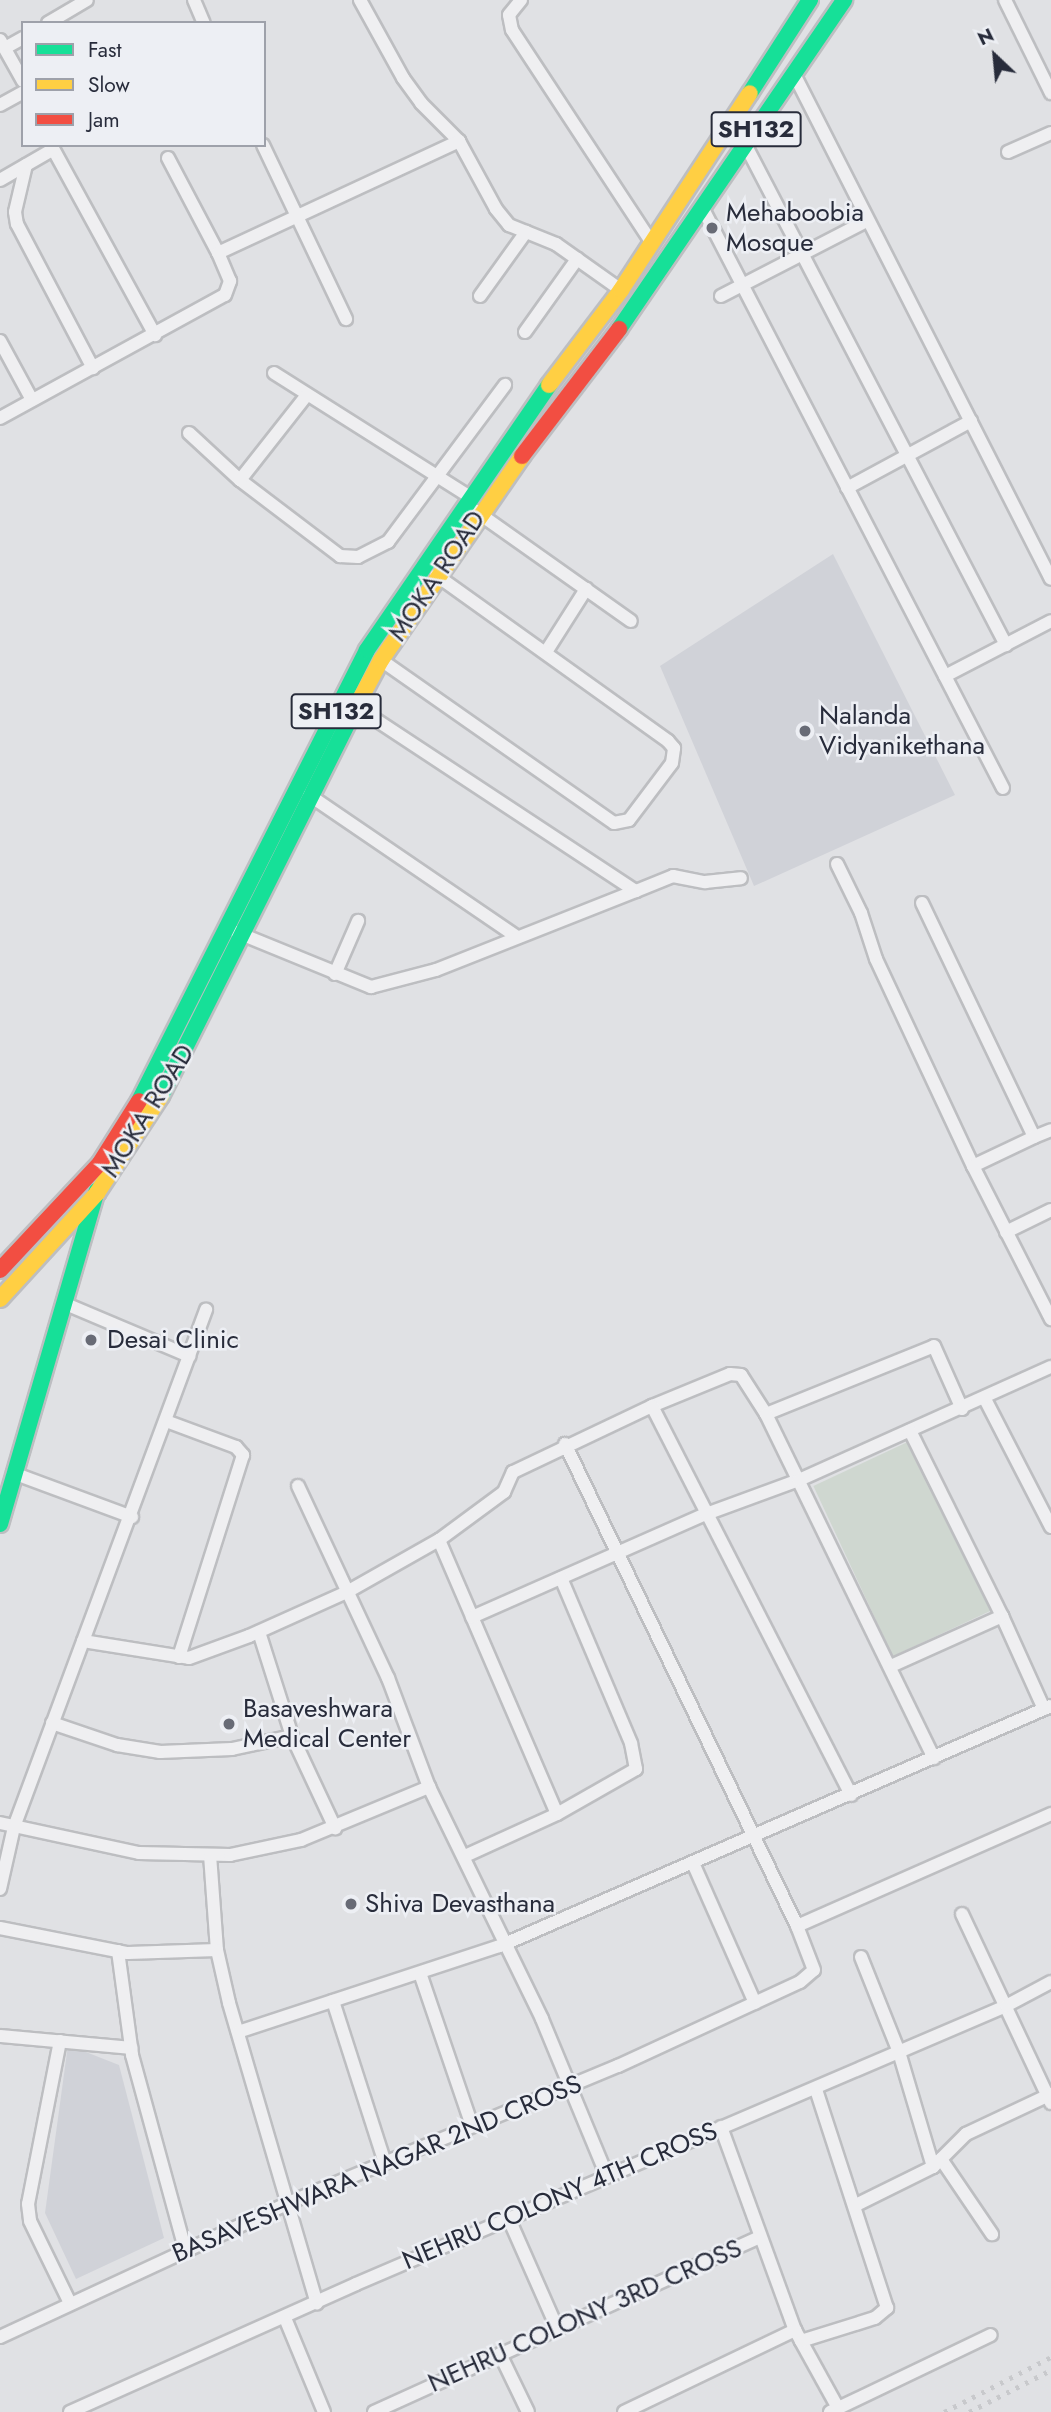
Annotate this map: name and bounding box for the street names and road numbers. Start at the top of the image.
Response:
road number: SH132 [710,108,802,149]
street label: MOKA ROAD [382,505,492,647]
road number: SH132 [290,690,382,732]
street label: MOKA ROAD [95,1039,201,1183]
street label: BASAVESHWARA NAGAR 2ND CROSS [168,2068,586,2270]
street label: NEHRU COLONY 4TH CROSS [398,2115,722,2277]
street label: NEHRU COLONY 3RD CROSS [424,2233,746,2399]

